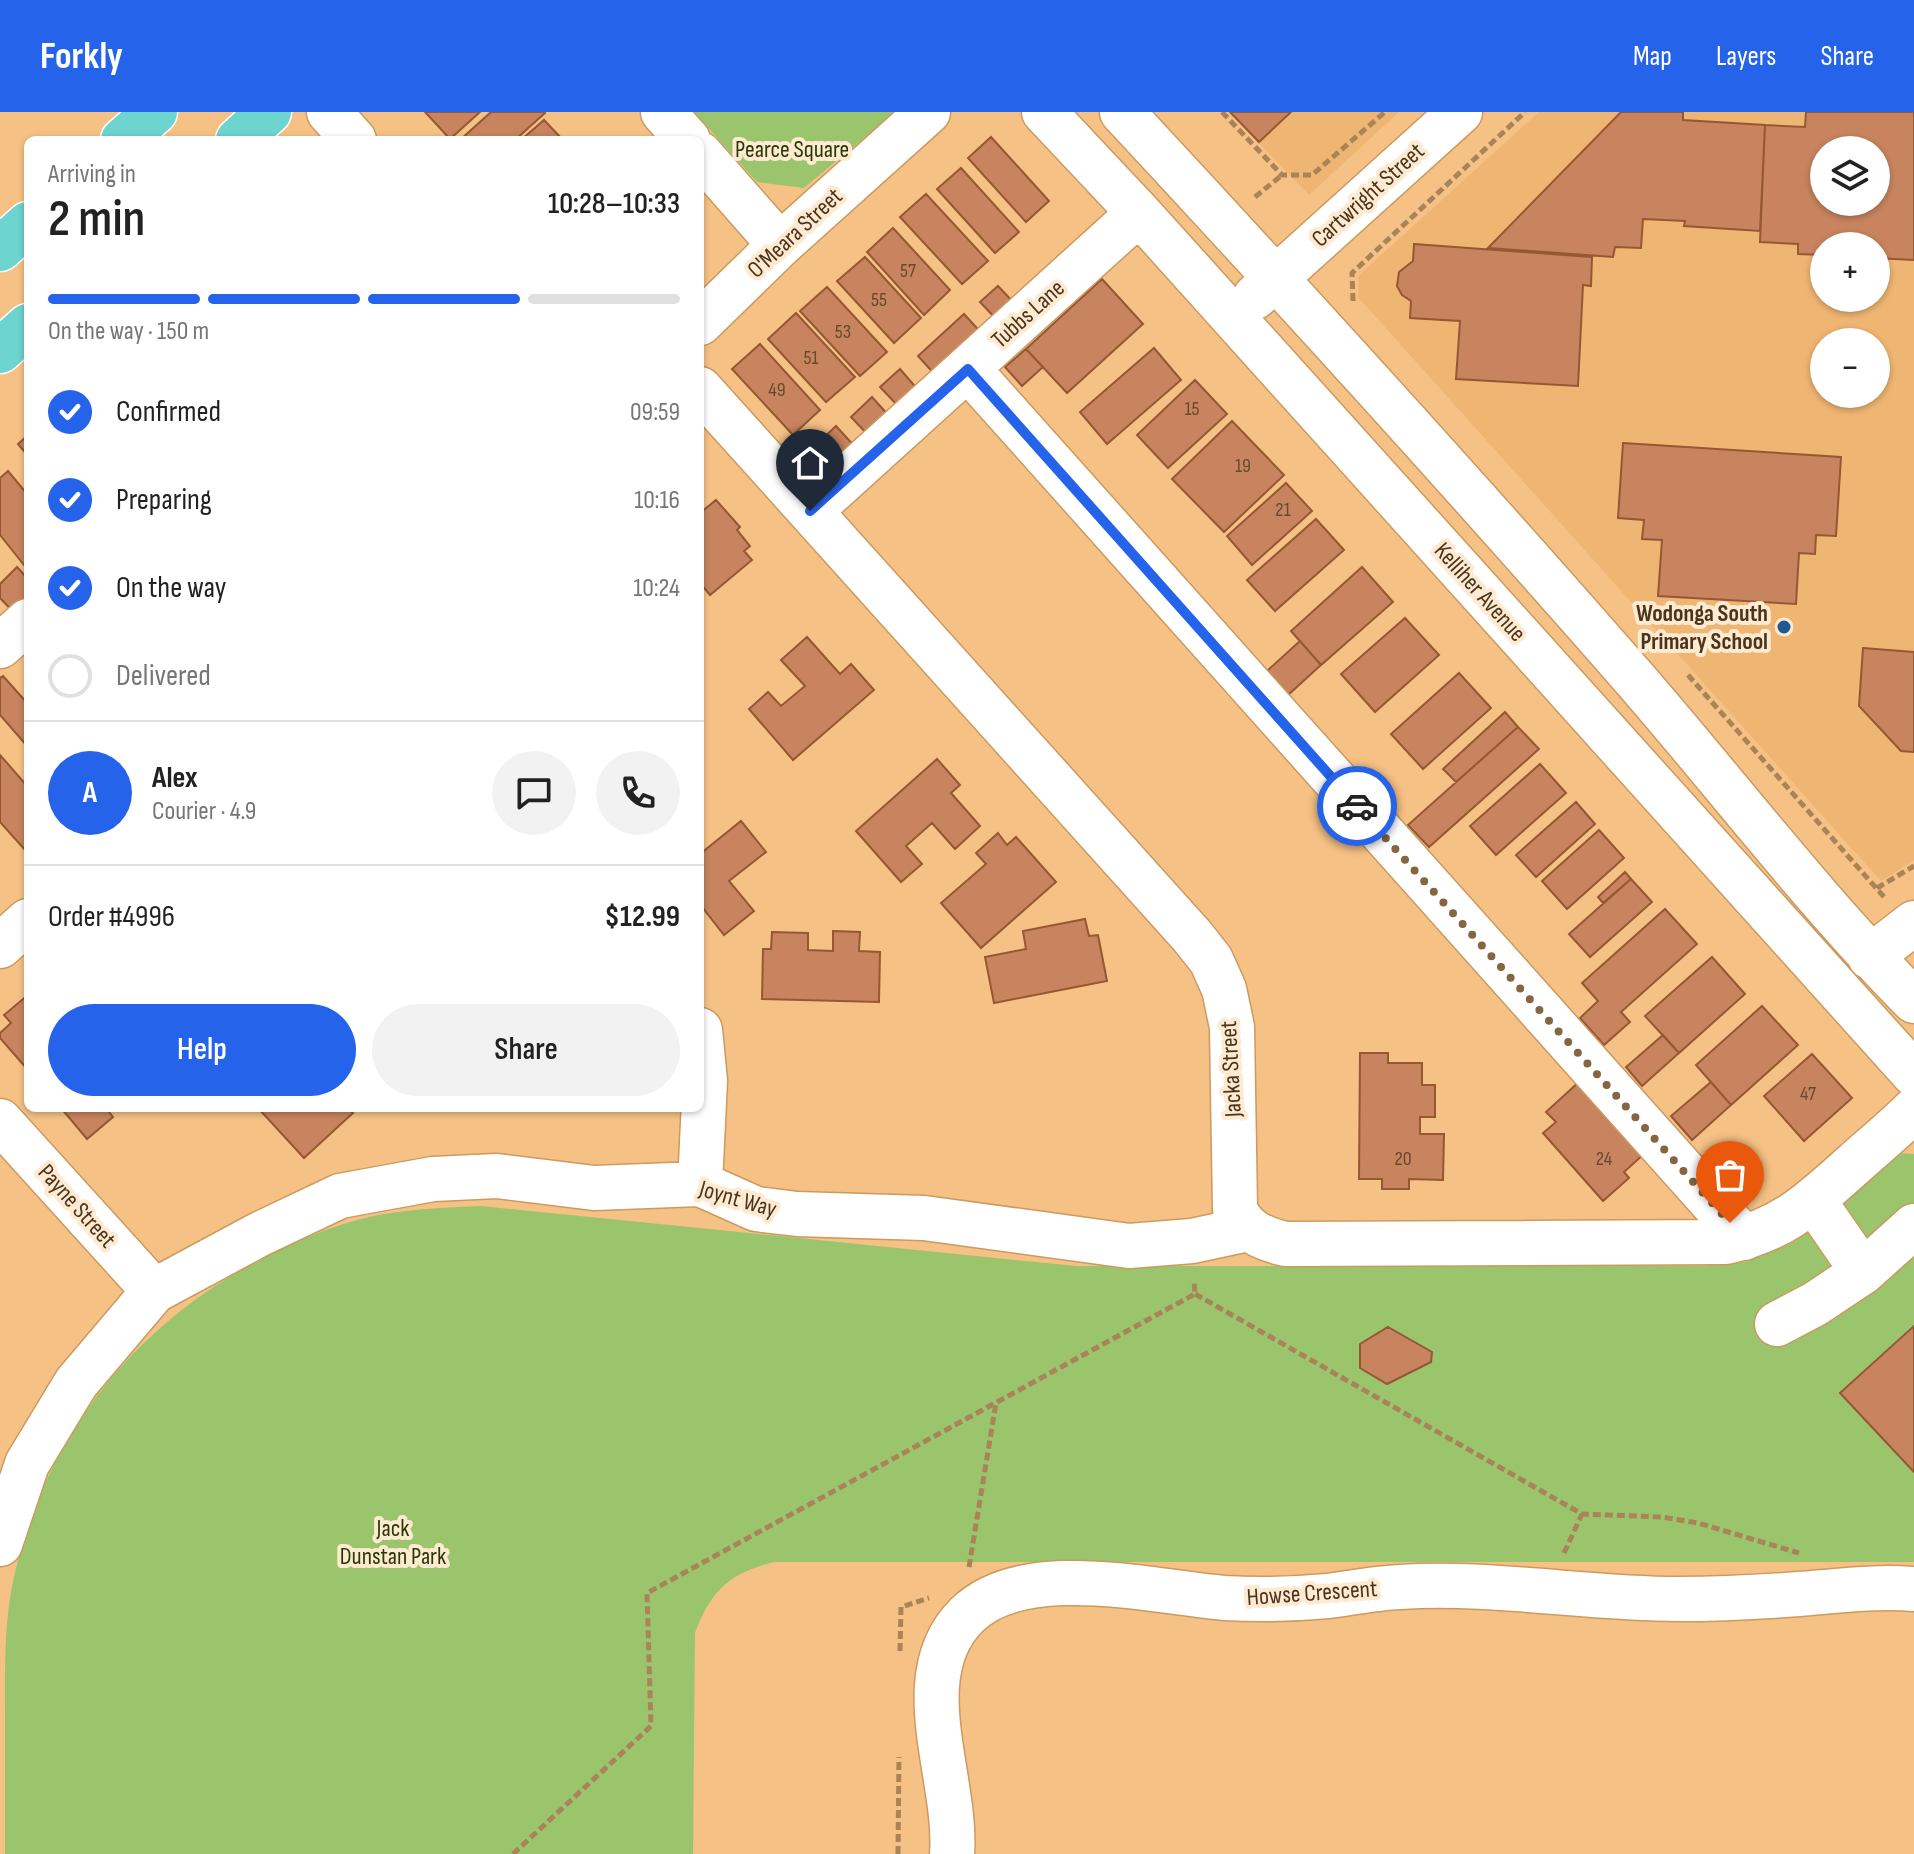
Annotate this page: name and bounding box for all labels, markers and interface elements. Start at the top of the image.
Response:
text: Forkly [40,34,123,79]
text: Map [1633,40,1672,73]
text: Layers [1716,40,1776,73]
text: Share [1820,40,1874,73]
park label: Pearce Square [735,135,849,164]
map controls [1810,136,1890,408]
button: layers [1810,136,1890,216]
street label: Cartwright Street [1306,137,1430,253]
text: Arriving in [48,159,136,190]
street label: O'Meara Street [742,182,848,284]
text: 10:28–10:33 [548,186,680,222]
text: 2 min [48,188,145,251]
button: + [1810,232,1890,312]
house number: 57 [900,259,916,283]
street label: Tubbs Lane [985,274,1071,354]
house number: 55 [871,288,887,312]
text: On the way · 150 m [48,316,209,347]
house number: 53 [835,320,851,344]
button: − [1810,328,1890,408]
house number: 51 [803,346,819,370]
house number: 49 [768,378,786,402]
icon: check [48,390,92,434]
text: Confirmed [116,394,221,430]
text: 09:59 [630,397,680,428]
house number: 15 [1184,397,1200,421]
pin [776,429,844,511]
icon: home [788,441,832,485]
house number: 19 [1235,454,1251,478]
icon: check [48,478,92,522]
text: Preparing [116,482,212,518]
text: 10:16 [634,485,680,516]
house number: 21 [1275,498,1291,522]
street label: Kelliher Avenue [1428,536,1532,648]
icon: check [48,566,92,610]
text: On the way [116,570,226,606]
text: 10:24 [633,573,680,604]
place label: Wodonga South Primary School [1636,599,1768,656]
marker: Wodonga South Primary School [1775,618,1793,636]
text: Delivered [116,658,211,694]
button: chat [492,751,576,835]
button: phone [596,751,680,835]
text: Alex [152,760,198,796]
courier [1317,766,1397,846]
text: A [83,775,97,811]
icon: car [1335,784,1379,828]
text: Courier · 4.9 [152,796,256,827]
text: Order #4996 [48,899,175,935]
text: $12.99 [605,899,680,935]
button: Help [48,1004,356,1096]
button: Share [372,1004,680,1096]
street label: Jacka Street [1214,1020,1248,1119]
house number: 47 [1800,1082,1816,1106]
pin [1696,1141,1764,1223]
house number: 20 [1394,1147,1412,1171]
house number: 24 [1596,1147,1612,1171]
icon: bag [1708,1153,1752,1197]
street label: Payne Street [32,1158,122,1254]
street label: Joynt Way [695,1174,780,1224]
park label: Jack Dunstan Park [340,1514,446,1571]
street label: Howse Crescent [1246,1574,1378,1612]

